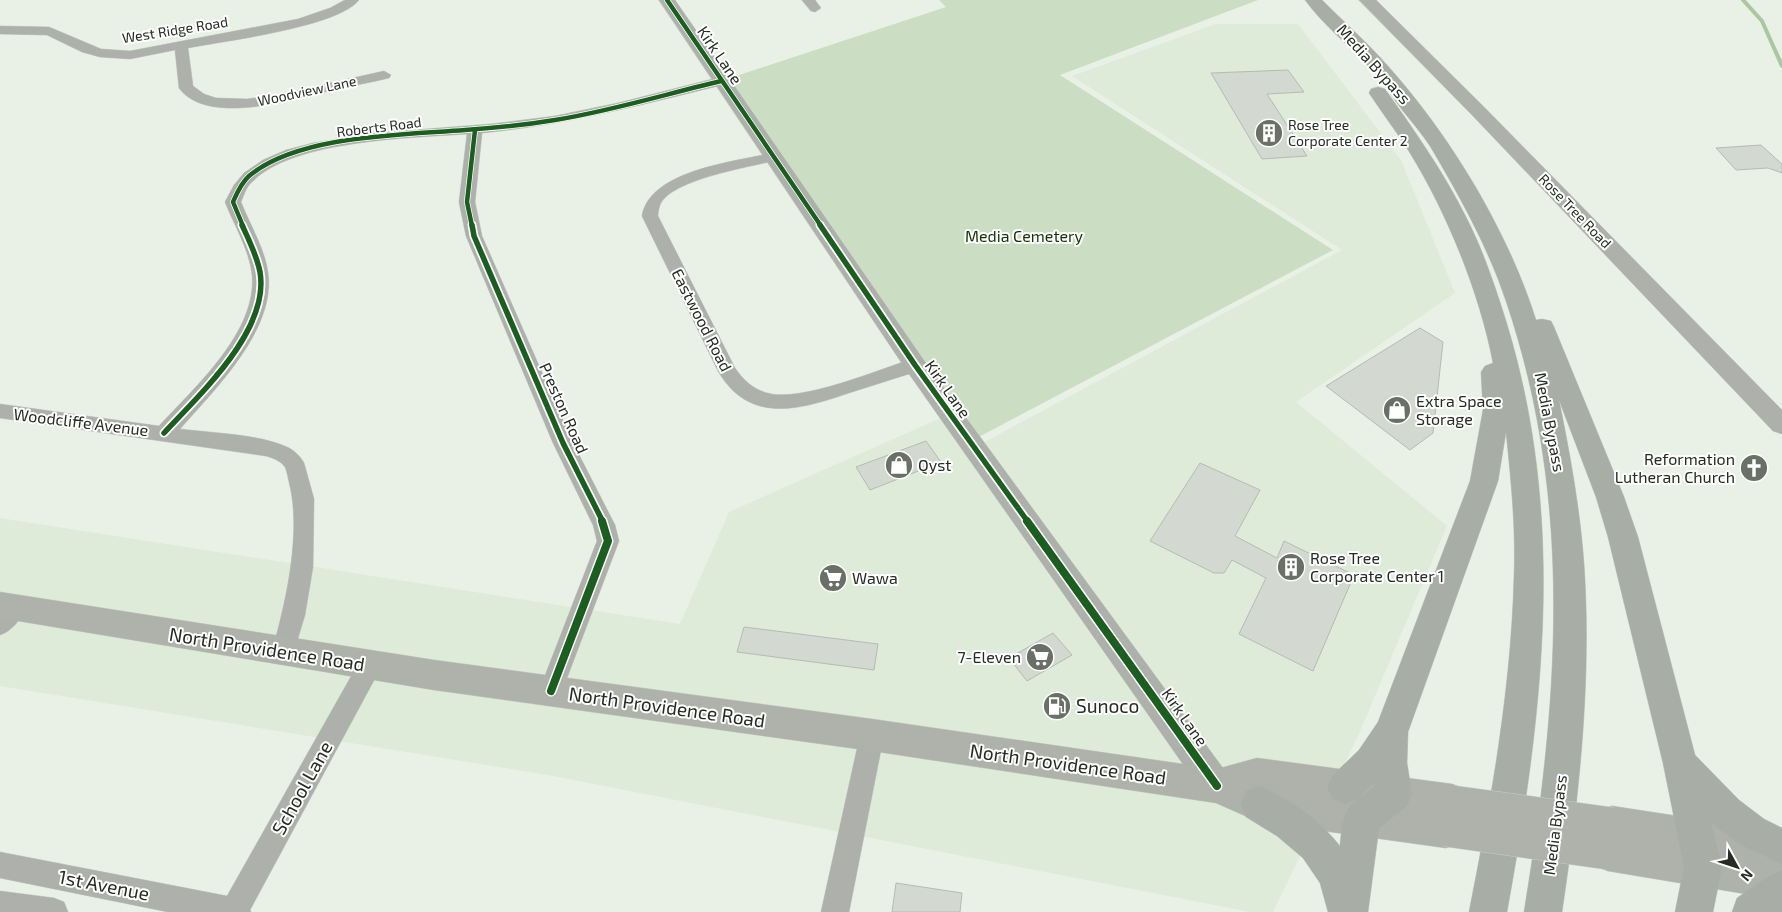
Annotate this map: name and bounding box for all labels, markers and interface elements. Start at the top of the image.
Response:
street label: West Ridge Road [121,13,229,46]
street label: Media Bypass [1334,20,1415,107]
street label: Kirk Lane [694,22,747,88]
street label: Woodview Lane [256,72,358,109]
street label: Roberts Road [335,113,422,140]
place label: Rose Tree Corporate Center 2 [1288,116,1408,149]
building icon: Rose Tree Corporate Center 2 [1254,118,1284,148]
street label: Rose Tree Road [1536,170,1615,251]
park label: Media Cemetery [965,226,1084,245]
street label: Eastwood Road [668,265,737,374]
street label: Kirk Lane [922,356,975,421]
street label: Preston Road [536,360,593,456]
street label: Media Bypass [1532,371,1569,473]
place label: Extra Space Storage [1416,391,1502,428]
shop icon: Extra Space Storage [1382,395,1412,425]
street label: Woodcliffe Avenue [13,404,149,439]
place label: Reformation Lutheran Church [1615,449,1735,486]
shop icon: Qyst [884,450,914,480]
church icon: Reformation Lutheran Church [1739,453,1769,483]
place label: Qyst [918,455,951,475]
place label: Rose Tree Corporate Center 1 [1310,548,1444,585]
building icon: Rose Tree Corporate Center 1 [1276,552,1306,582]
supermarket icon: Wawa [818,563,848,593]
place label: Wawa [852,568,898,587]
street label: North Providence Road [168,622,367,675]
supermarket icon: 7-Eleven [1025,642,1055,672]
place label: 7-Eleven [957,647,1021,666]
street label: North Providence Road [568,681,767,732]
street label: Kirk Lane [1159,684,1212,749]
fuel station icon: Sunoco [1042,691,1072,721]
place label: Sunoco [1076,694,1139,717]
street label: School Lane [266,737,337,839]
street label: North Providence Road [969,738,1168,789]
street label: Media Bypass [1539,774,1570,876]
north arrow [1712,842,1762,892]
street label: 1st Avenue [57,864,151,905]
text: N [1738,866,1757,885]

